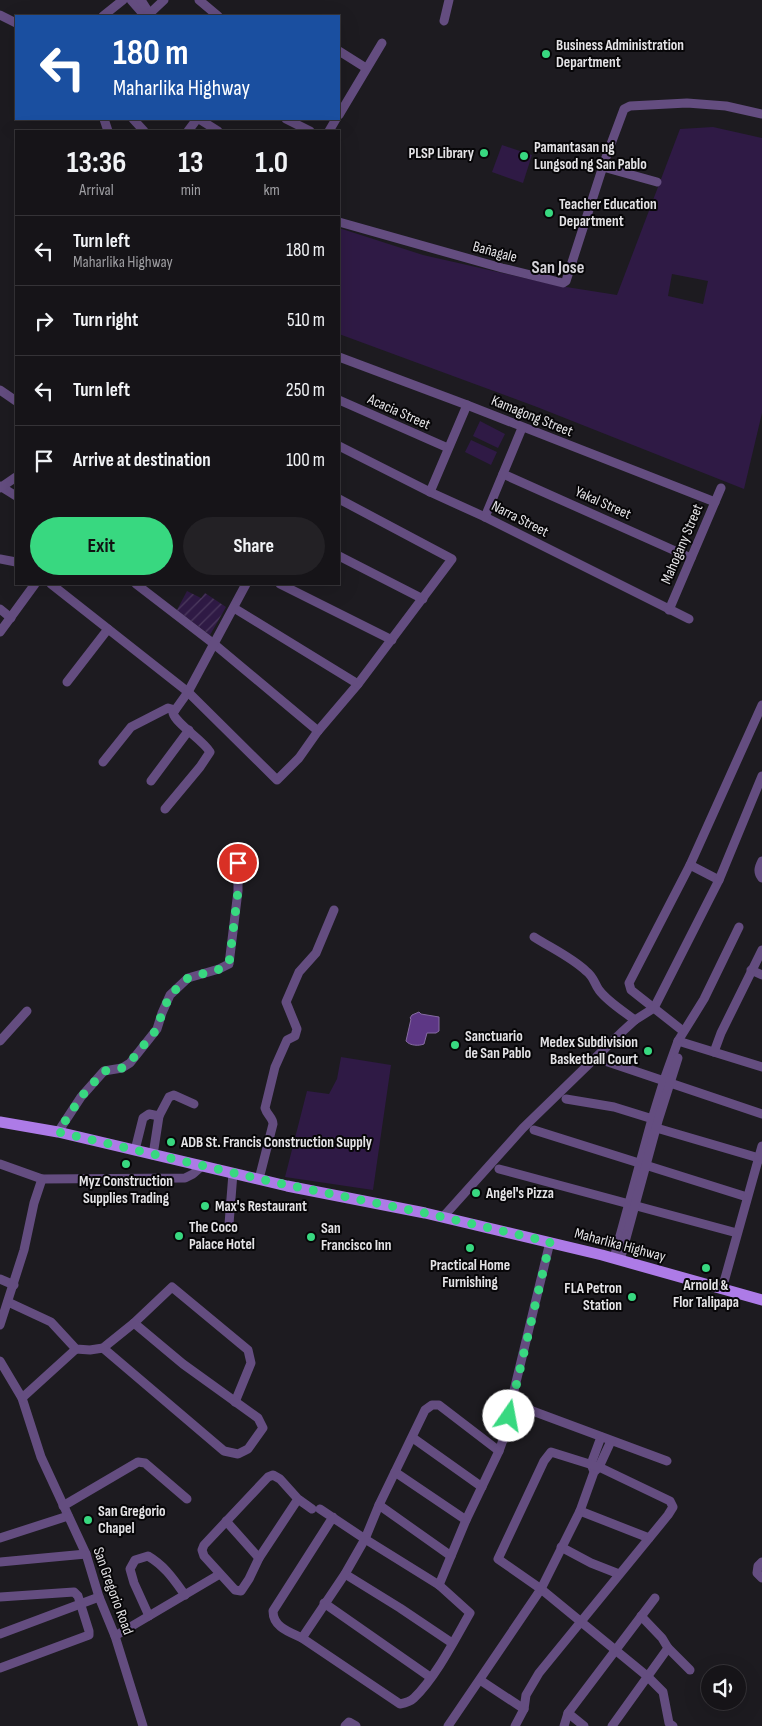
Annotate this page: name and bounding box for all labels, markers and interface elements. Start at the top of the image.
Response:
text: 180 m [113,32,189,75]
icon: left [30,35,95,100]
place label: Business Administration Department [556,36,684,72]
marker: Business Administration Department [540,48,552,60]
text: Maharlika Highway [113,75,250,102]
place label: Pamantasan ng Lungsod ng San Pablo [534,138,647,174]
place label: PLSP Library [408,144,475,163]
text: 13:36 [67,145,126,181]
text: 13 [178,145,203,181]
text: 1.0 [255,145,288,181]
marker: PLSP Library [478,147,490,159]
marker: Pamantasan ng Lungsod ng San Pablo [518,150,530,162]
text: Arrival [79,181,114,200]
text: min [181,181,201,200]
text: km [263,181,280,200]
place label: Teacher Education Department [559,195,657,231]
marker: Teacher Education Department [543,207,555,219]
text: Turn left [73,230,130,253]
icon: left [30,237,58,265]
street label: Bañagale [471,237,519,267]
text: 180 m [286,239,325,262]
text: Maharlika Highway [73,253,173,272]
district label: San Jose [532,257,584,278]
icon: right [30,307,58,335]
text: Turn right [73,309,138,332]
text: 510 m [287,309,325,332]
icon: left [30,377,58,405]
text: Turn left [73,379,130,402]
text: 250 m [286,379,325,402]
street label: Acacia Street [364,389,434,434]
street label: Kamagong Street [488,391,576,441]
icon: arrive [30,447,58,475]
text: Arrive at destination [73,449,211,472]
text: 100 m [286,449,325,472]
street label: Yakal Street [572,482,635,524]
street label: Narra Street [488,497,552,542]
street label: Mahogany Street [657,501,708,587]
button: Exit [30,517,173,575]
button: Share [183,517,325,575]
pin [217,842,259,884]
icon: arrive [224,849,252,877]
place label: Sanctuario de San Pablo [465,1027,531,1063]
place label: Medex Subdivision Basketball Court [540,1033,638,1069]
marker: Sanctuario de San Pablo [449,1039,461,1051]
marker: Medex Subdivision Basketball Court [642,1045,654,1057]
place label: ADB St. Francis Construction Supply [180,1133,373,1152]
marker: ADB St. Francis Construction Supply [165,1136,177,1148]
marker: Myz Construction Supplies Trading [120,1158,132,1170]
place label: Myz Construction Supplies Trading [79,1172,173,1208]
place label: Angel's Pizza [485,1184,554,1203]
marker: Angel's Pizza [470,1187,482,1199]
place label: Max's Restaurant [215,1197,307,1216]
marker: Max's Restaurant [199,1200,211,1212]
place label: The Coco Palace Hotel [189,1218,255,1254]
place label: San Francisco Inn [321,1219,391,1255]
street label: Maharlika Highway [572,1224,668,1266]
marker: The Coco Palace Hotel [173,1230,185,1242]
marker: San Francisco Inn [305,1231,317,1243]
marker: Practical Home Furnishing [464,1242,476,1254]
place label: Practical Home Furnishing [430,1256,510,1292]
marker: Arnold & Flor Talipapa [700,1262,712,1274]
place label: Arnold & Flor Talipapa [673,1276,739,1312]
place label: FLA Petron Station [564,1279,622,1315]
marker: FLA Petron Station [626,1291,638,1303]
position arrow [482,1389,534,1441]
place label: San Gregorio Chapel [98,1502,166,1538]
marker: San Gregorio Chapel [82,1514,94,1526]
street label: San Gregorio Road [88,1545,138,1637]
map controls [701,1665,746,1710]
button: sound [701,1665,746,1710]

